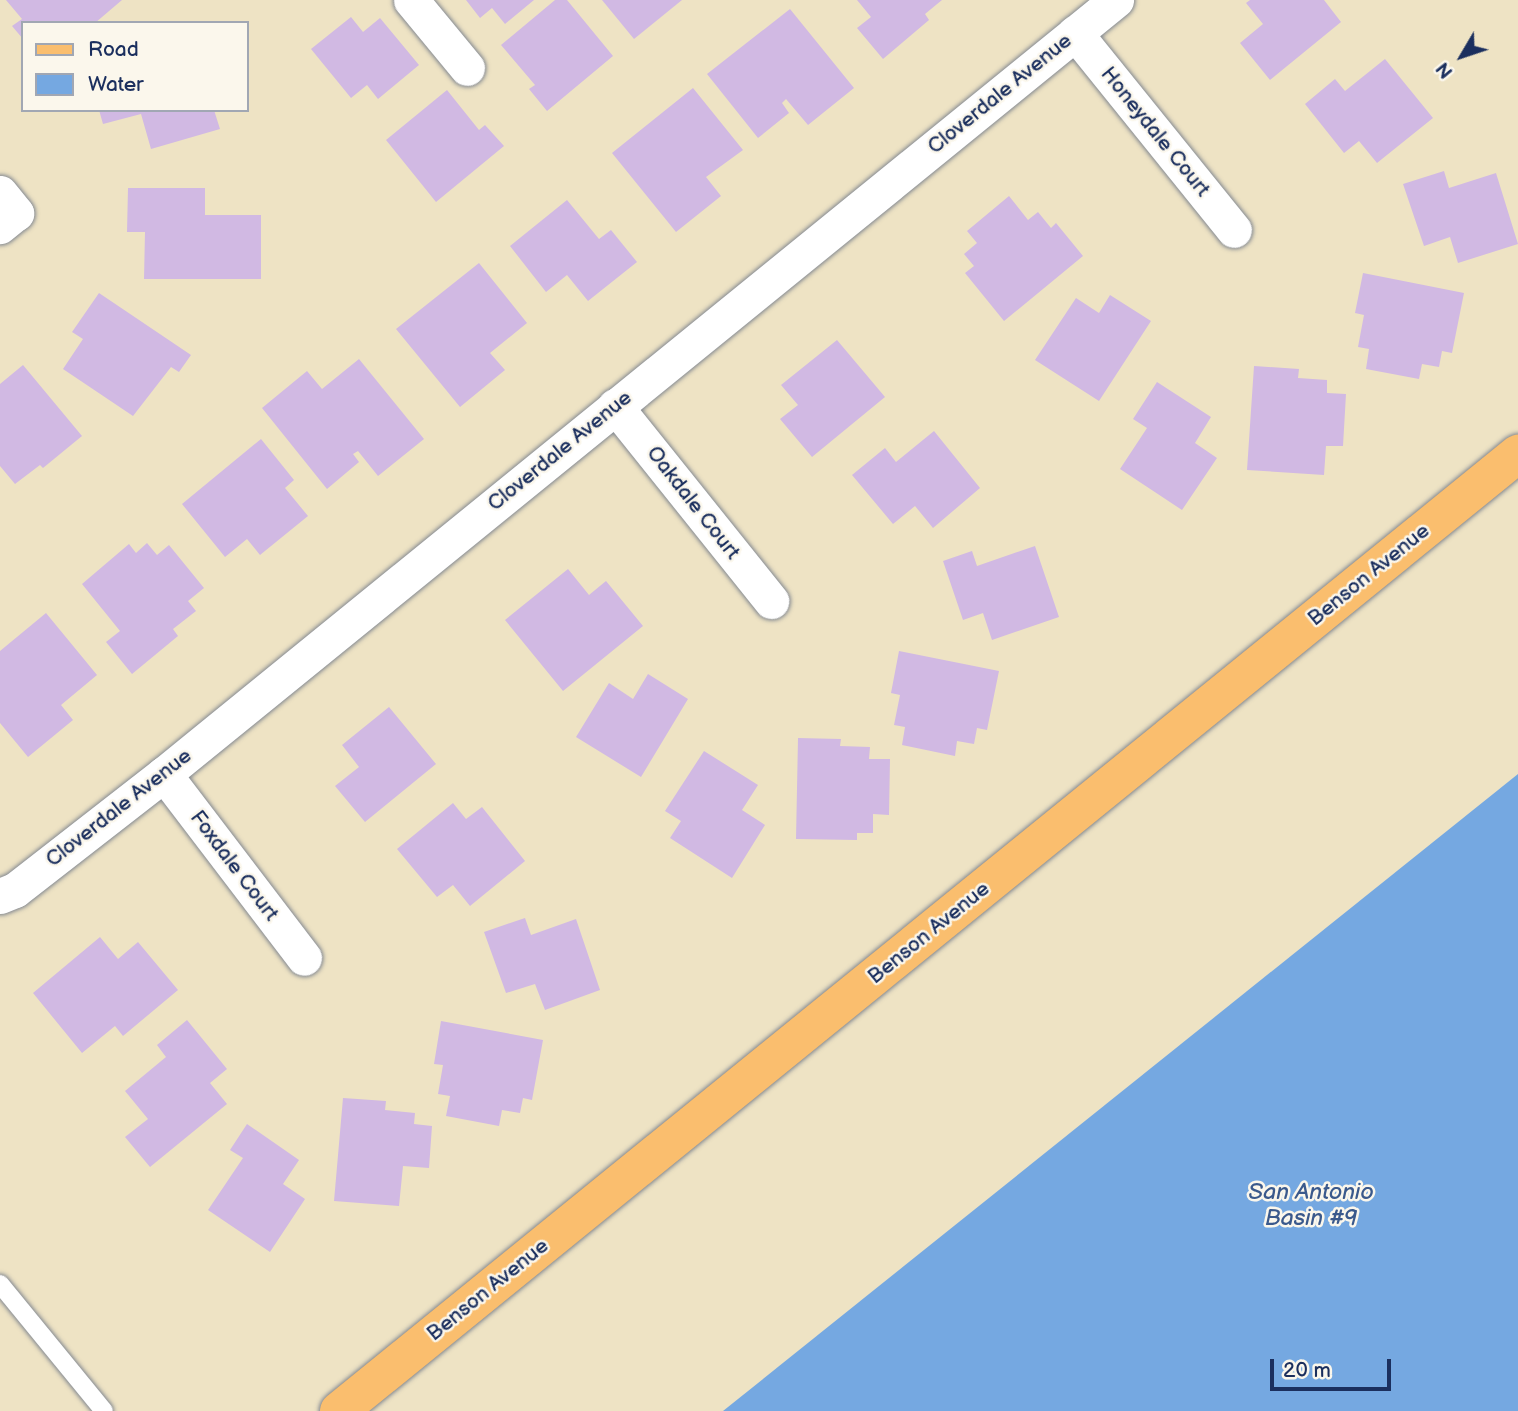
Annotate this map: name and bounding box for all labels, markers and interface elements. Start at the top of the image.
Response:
legend [21,21,248,112]
north arrow [1427,21,1497,91]
street label: Cloverdale Avenue [923,28,1077,160]
text: Road [88,37,139,62]
text: N [1432,57,1459,82]
street label: Honeydale Court [1095,62,1215,202]
text: Water [88,72,144,97]
street label: Cloverdale Avenue [483,385,637,517]
street label: Oakdale Court [641,441,745,565]
street label: Benson Avenue [1303,518,1435,632]
street label: Cloverdale Avenue [41,743,197,873]
street label: Foxdale Court [184,806,284,926]
street label: Benson Avenue [863,876,995,990]
water label: San Antonio Basin #9 [1248,1178,1374,1232]
street label: Benson Avenue [422,1233,554,1347]
scale bar [1273,1344,1394,1388]
text: 20 m [1283,1358,1331,1383]

